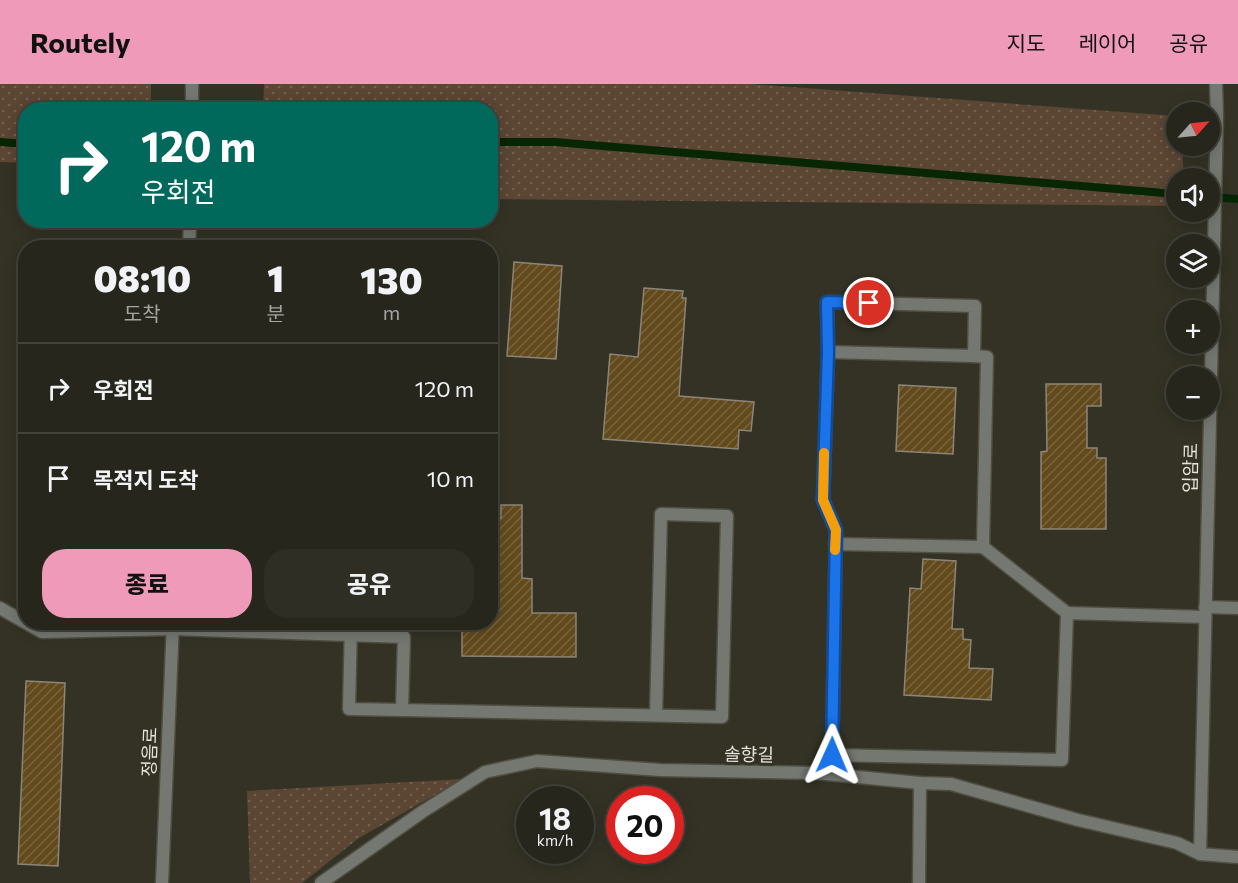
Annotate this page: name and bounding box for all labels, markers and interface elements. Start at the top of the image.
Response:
text: Routely [30,25,131,59]
text: 지도 [1007,30,1045,55]
text: 레이어 [1078,30,1136,55]
text: 공유 [1169,30,1208,55]
north arrow [1166,102,1220,156]
map controls [1166,102,1220,420]
text: 120 m [141,119,256,171]
icon: right [42,126,120,204]
button: sound [1166,168,1220,222]
text: 우회전 [141,175,216,208]
button: layers [1166,234,1220,288]
text: 08:10 [93,255,191,299]
text: 1 [267,255,284,299]
text: 130 [360,257,423,301]
pin [843,277,894,328]
icon: arrive [852,286,885,319]
text: m [383,300,400,324]
button: + [1166,300,1220,354]
text: 도착 [124,301,161,325]
text: 분 [267,301,285,325]
button: − [1166,366,1220,420]
icon: right [42,372,75,405]
text: 120 m [415,375,474,402]
text: 우회전 [93,376,154,403]
street label: 입암로 [1179,443,1201,493]
icon: arrive [42,462,75,495]
text: 10 m [427,465,474,492]
text: 목적지 도착 [93,466,198,493]
button: 종료 [42,549,252,618]
button: 공유 [264,549,474,618]
position arrow [800,723,864,787]
street label: 정음로 [137,727,161,777]
street label: 솔향길 [724,743,774,765]
speed limit sign: 20 [606,786,684,864]
text: 18 [539,799,571,836]
text: km/h [537,831,573,849]

